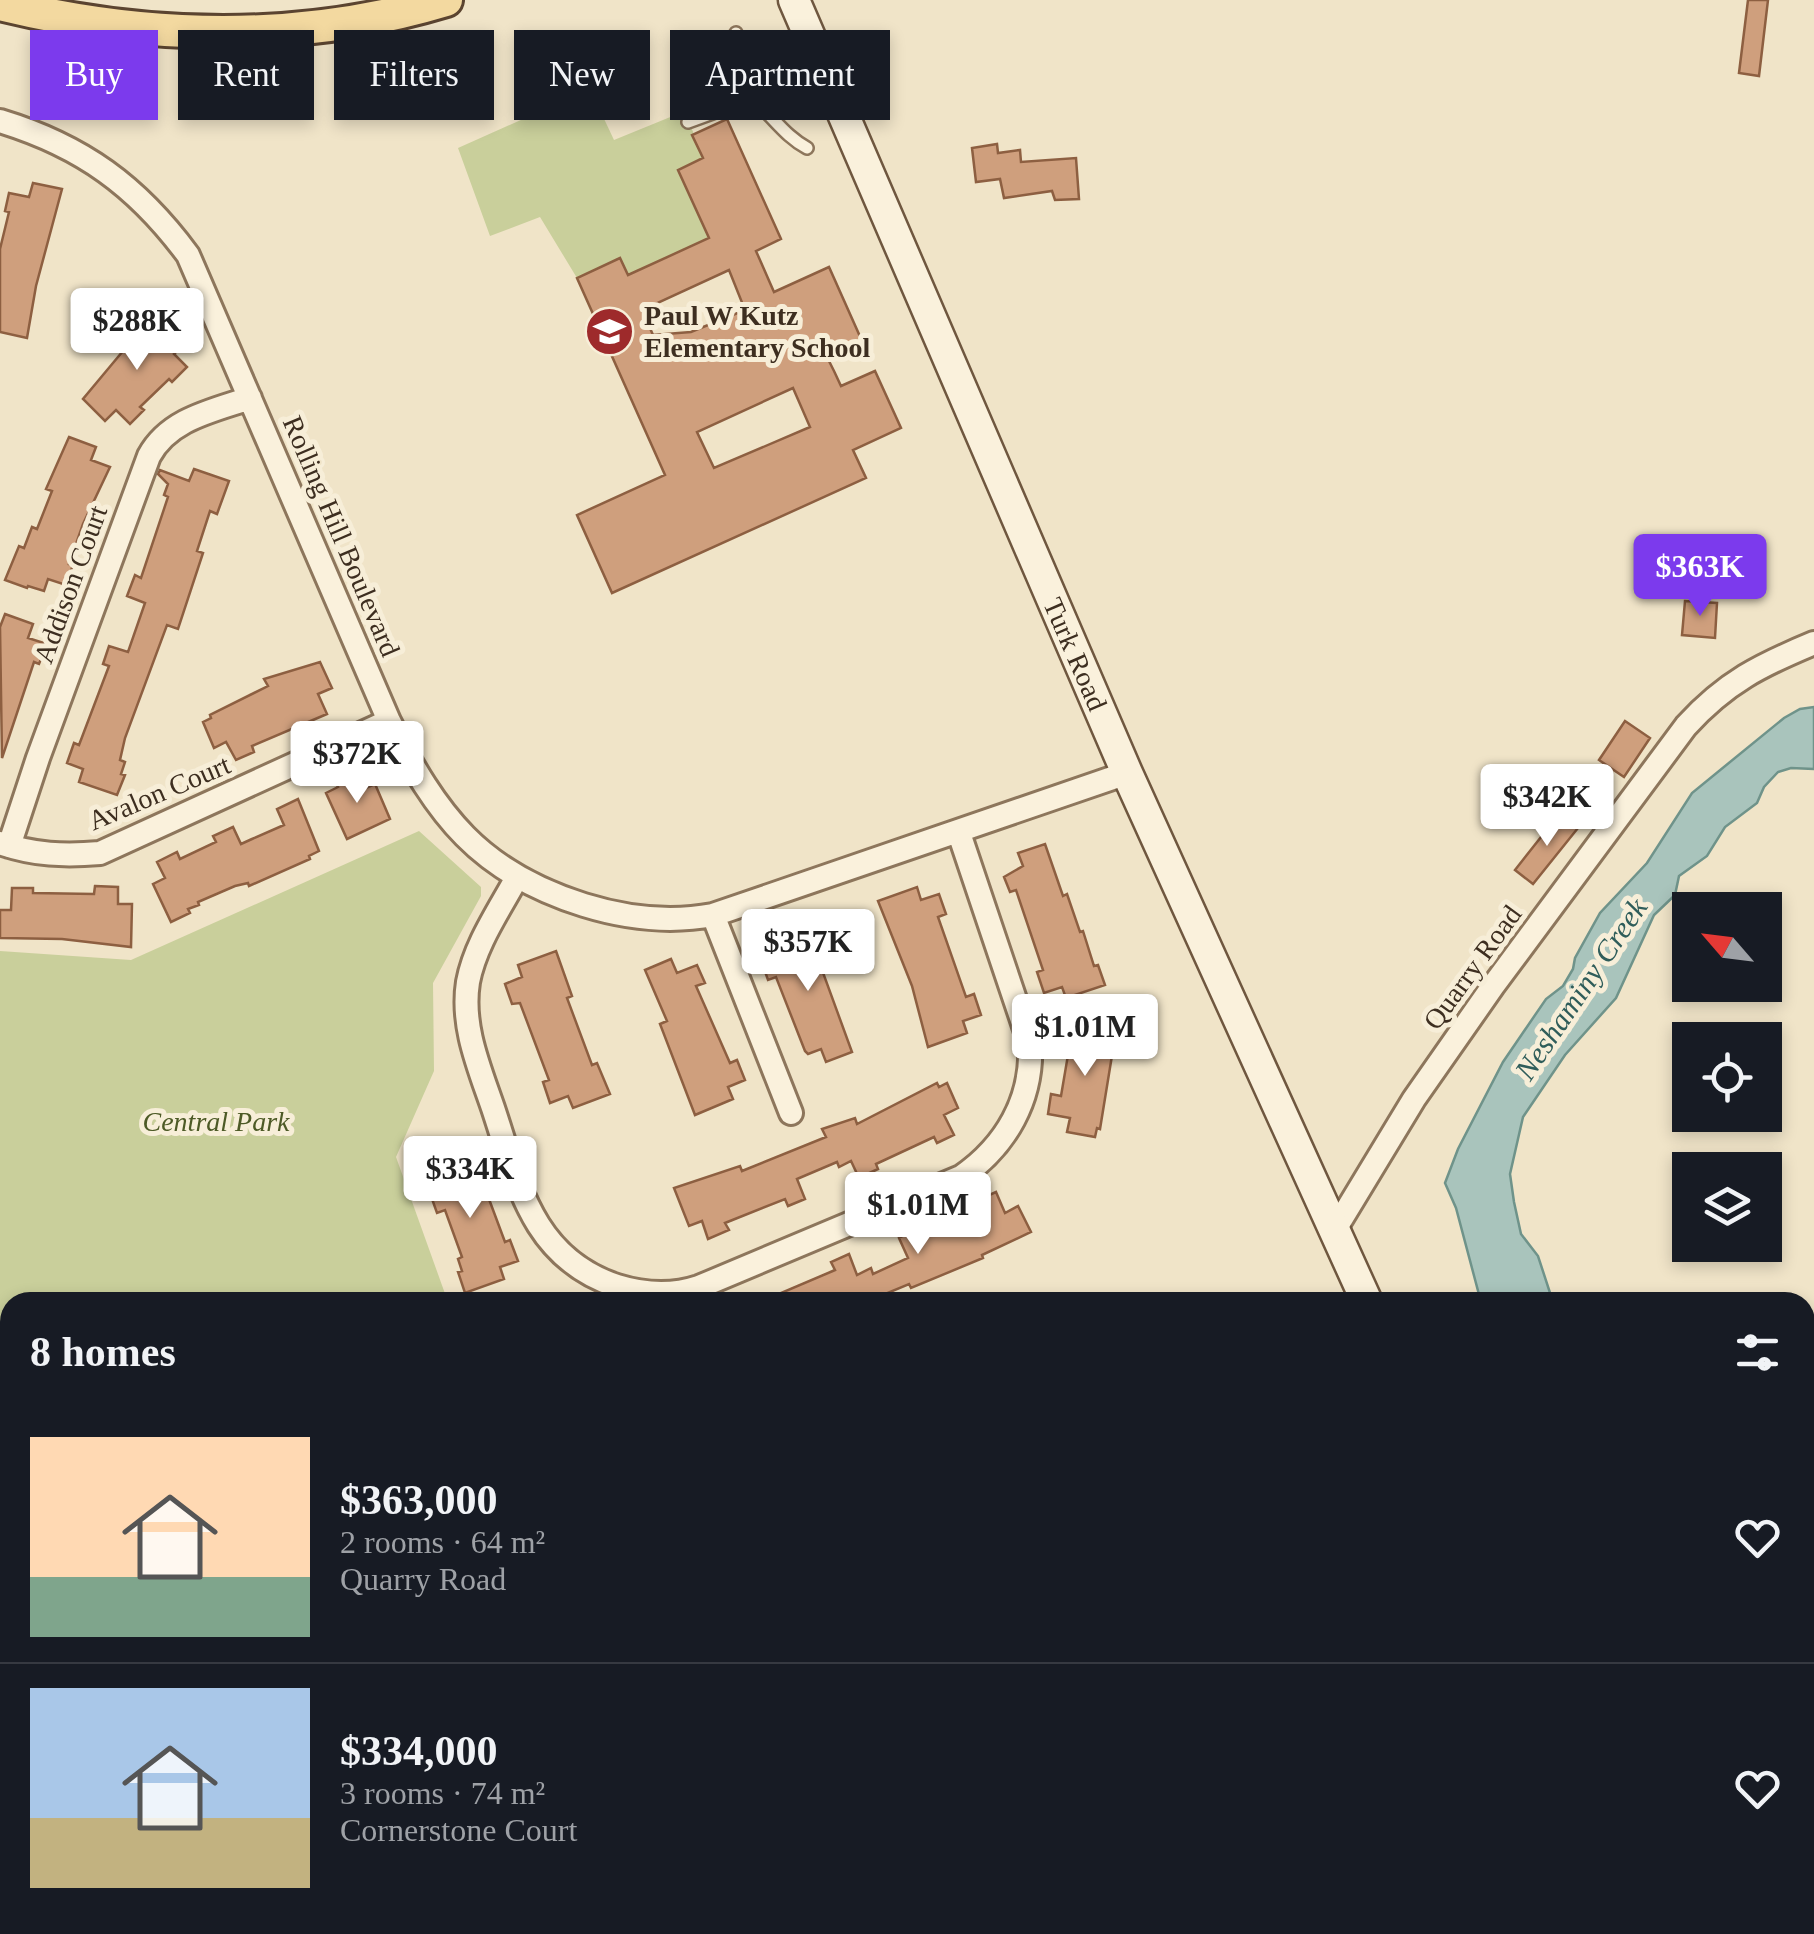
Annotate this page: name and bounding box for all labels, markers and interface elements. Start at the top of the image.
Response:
chip: Buy [30,30,158,120]
chip: Rent [178,30,314,120]
chip: Filters [334,30,494,120]
chip: New [514,30,650,120]
chip: Apartment [670,30,890,120]
pin: $288K [67,288,207,373]
place label: Paul W Kutz Elementary School [644,300,871,363]
text: $288K [93,302,181,338]
school or university icon: Paul W Kutz Elementary School [583,305,635,357]
street label: Rolling Hill Boulevard [277,411,406,661]
street label: Addison Court [28,501,113,667]
pin: $363K [1630,534,1770,619]
text: $363K [1656,548,1744,584]
street label: Turk Road [1037,593,1113,715]
pin: $372K [287,721,427,806]
text: $372K [313,735,401,771]
street label: Avalon Court [84,749,235,836]
pin: $342K [1477,764,1617,849]
text: $342K [1503,778,1591,814]
water label: Neshaminy Creek [1507,891,1654,1086]
north arrow [1672,892,1782,1002]
map controls [1672,892,1782,1262]
street label: Quarry Road [1417,899,1528,1035]
pin: $357K [738,909,878,994]
text: $357K [764,923,852,959]
pin: $1.01M [1004,994,1166,1079]
text: $1.01M [1034,1008,1136,1044]
button: locate [1672,1022,1782,1132]
park label: Central Park [143,1106,290,1137]
pin: $334K [400,1136,540,1221]
text: $334K [426,1150,514,1186]
button: layers [1672,1152,1782,1262]
pin: $1.01M [837,1172,999,1257]
text: $1.01M [867,1186,969,1222]
icon: filters [1730,1325,1785,1380]
text: 8 homes [30,1329,176,1375]
icon: home [110,1477,230,1597]
text: $363,000 [340,1477,498,1523]
icon: heart [1730,1510,1785,1565]
text: 2 rooms · 64 m² [340,1524,545,1560]
text: Quarry Road [340,1561,506,1597]
icon: home [110,1728,230,1848]
text: $334,000 [340,1728,498,1774]
icon: heart [1730,1761,1785,1816]
text: 3 rooms · 74 m² [340,1775,545,1811]
text: Cornerstone Court [340,1812,577,1848]

